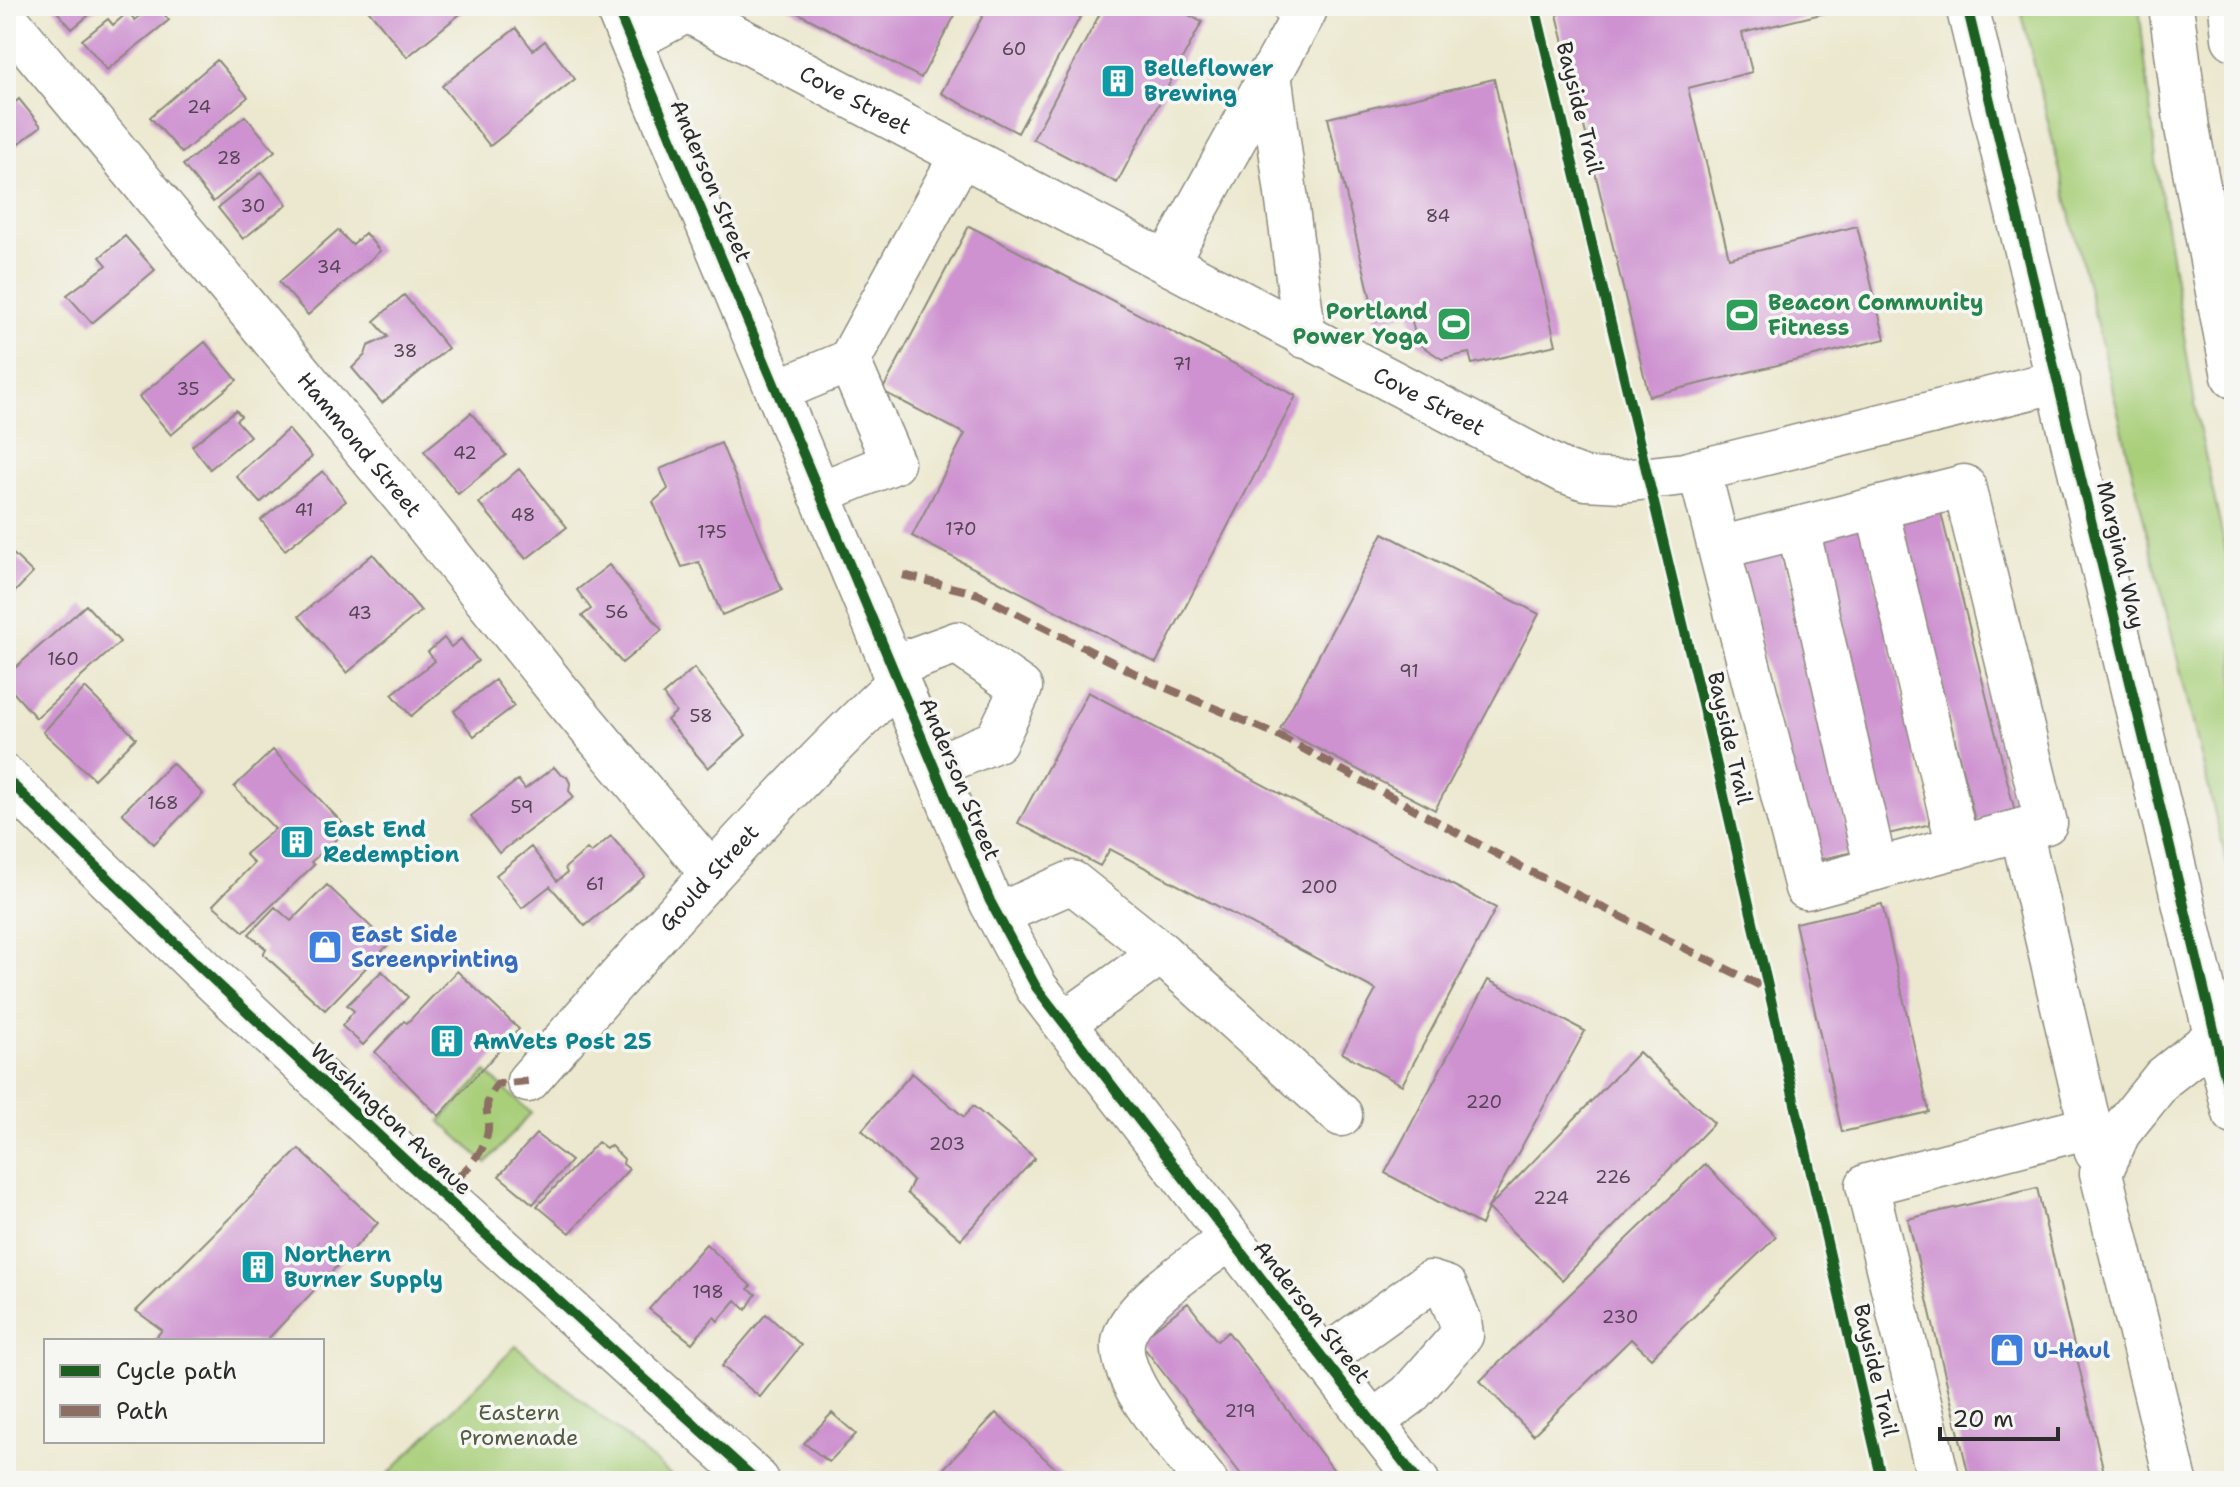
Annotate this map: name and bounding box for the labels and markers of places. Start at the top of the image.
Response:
place label: Belleflower Brewing [1144,54,1274,108]
building icon: Belleflower Brewing [1099,62,1137,100]
place label: Beacon Community Fitness [1768,288,1983,342]
sports icon: Beacon Community Fitness [1723,296,1761,334]
place label: Portland Power Yoga [1293,297,1428,351]
sports icon: Portland Power Yoga [1435,305,1473,343]
place label: East End Redemption [323,815,460,869]
building icon: East End Redemption [278,823,316,861]
place label: East Side Screenprinting [351,920,518,974]
shop icon: East Side Screenprinting [306,928,344,966]
building icon: AmVets Post 25 [428,1022,466,1060]
place label: AmVets Post 25 [473,1027,652,1056]
place label: Northern Burner Supply [284,1240,443,1294]
building icon: Northern Burner Supply [239,1248,277,1286]
shop icon: U-Haul [1988,1331,2026,1369]
place label: U-Haul [2033,1336,2110,1365]

